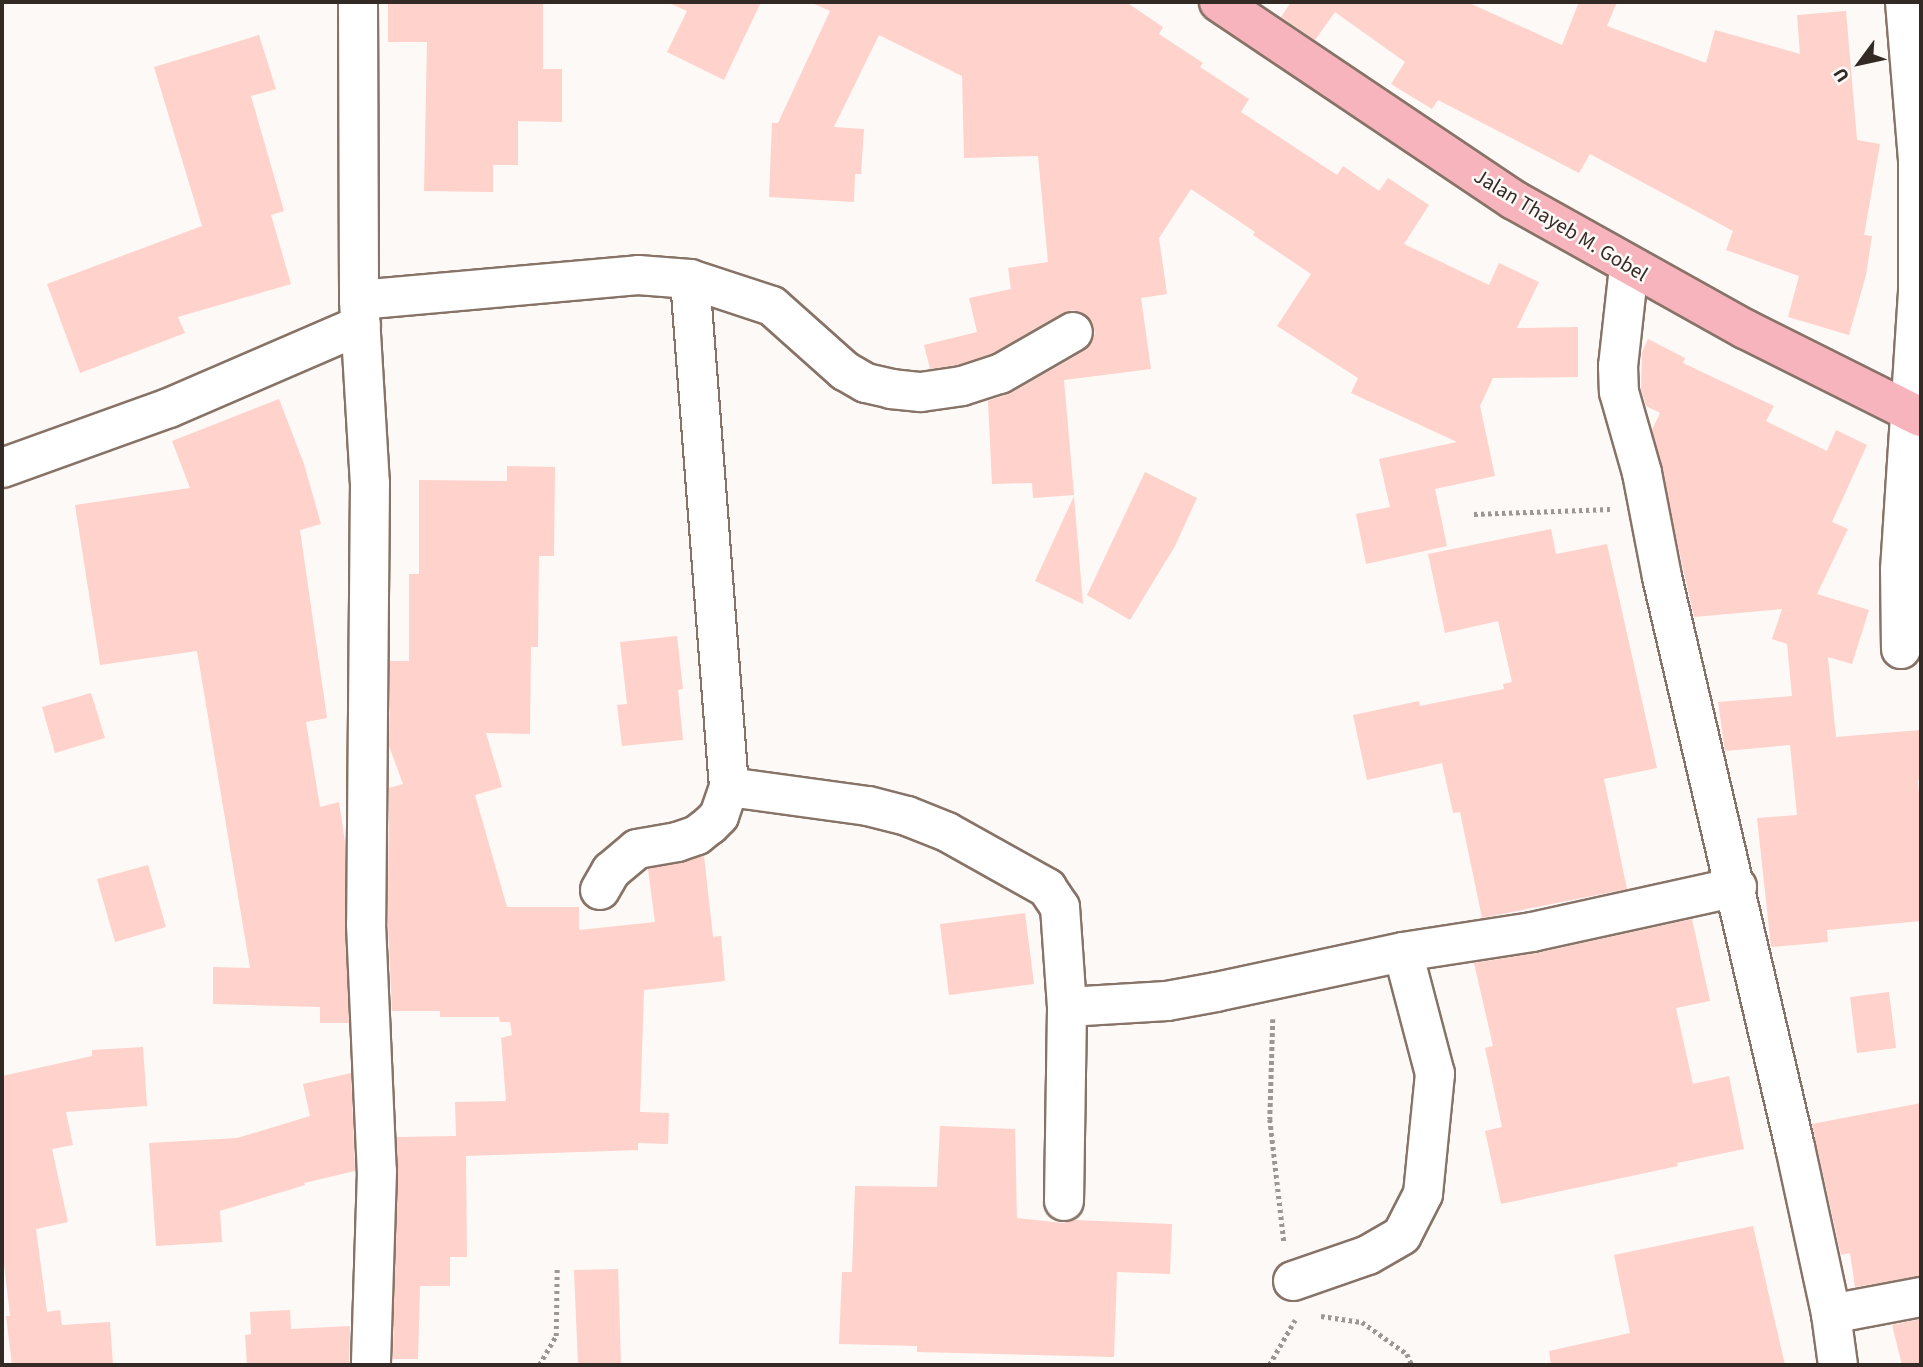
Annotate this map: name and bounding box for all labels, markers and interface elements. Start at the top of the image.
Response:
north arrow [1825,28,1895,98]
text: U [1827,62,1857,87]
street label: Jalan Thayeb M. Gobel [1470,163,1652,287]

